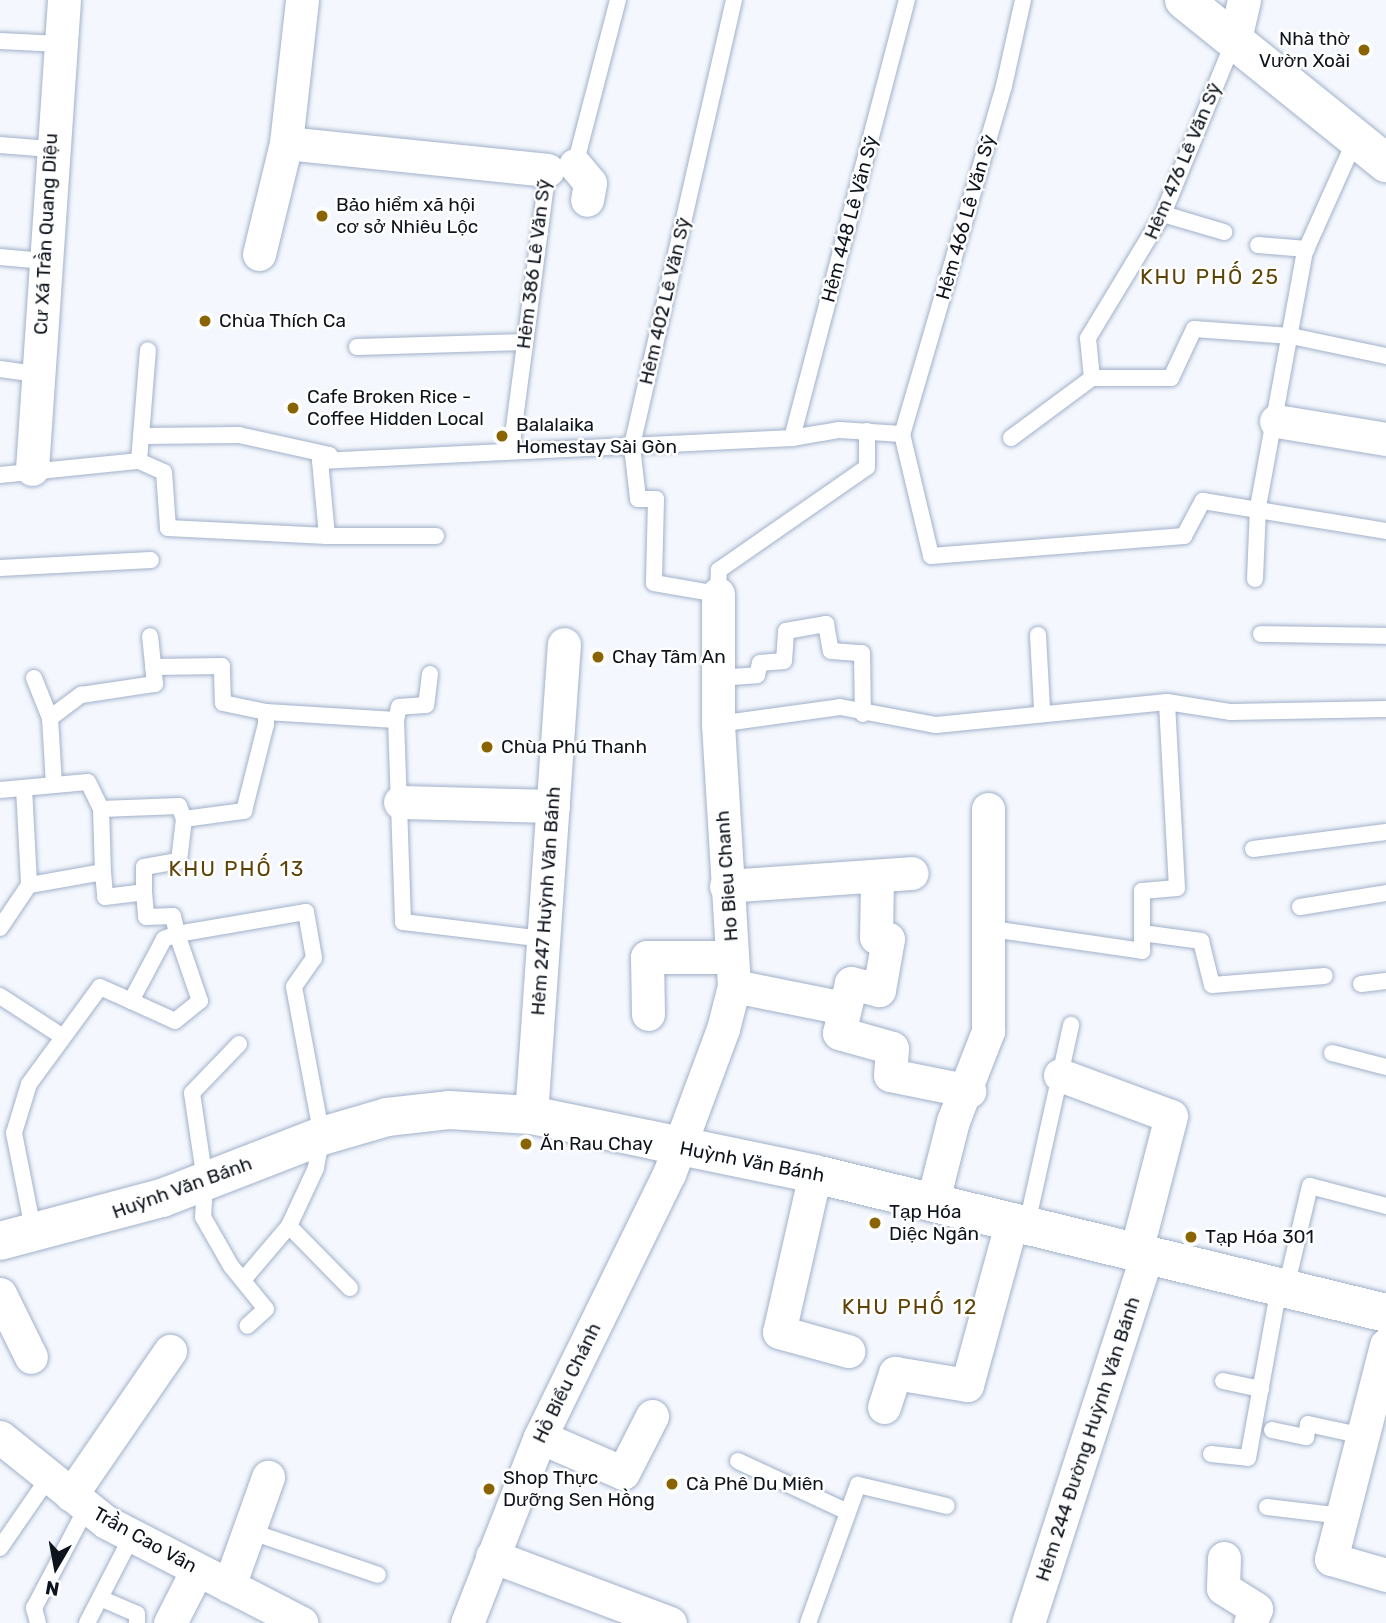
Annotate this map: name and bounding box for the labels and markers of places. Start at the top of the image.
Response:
place label: Nhà thờ Vườn Xoài [1259,28,1350,72]
marker: Nhà thờ Vườn Xoài [1356,42,1372,58]
place label: Bảo hiểm xã hội cơ sở Nhiêu Lộc [336,194,478,238]
marker: Bảo hiểm xã hội cơ sở Nhiêu Lộc [314,208,330,224]
place label: Chùa Thích Ca [219,310,346,332]
marker: Chùa Thích Ca [197,313,213,329]
place label: Cafe Broken Rice - Coffee Hidden Local [307,386,484,430]
marker: Cafe Broken Rice - Coffee Hidden Local [285,400,301,416]
place label: Balalaika Homestay Sài Gòn [516,414,677,458]
marker: Balalaika Homestay Sài Gòn [494,428,510,444]
place label: Chay Tâm An [612,646,727,668]
marker: Chay Tâm An [590,649,606,665]
place label: Chùa Phú Thanh [501,736,647,758]
marker: Chùa Phú Thanh [479,739,495,755]
place label: Ăn Rau Chay [540,1133,653,1155]
marker: Ăn Rau Chay [518,1136,534,1152]
place label: Tạp Hóa Diệc Ngân [889,1201,979,1245]
marker: Tạp Hóa Diệc Ngân [867,1215,883,1231]
place label: Tạp Hóa 301 [1205,1226,1314,1248]
marker: Tạp Hóa 301 [1183,1229,1199,1245]
place label: Shop Thực Dưỡng Sen Hồng [503,1467,655,1511]
place label: Cà Phê Du Miên [686,1473,824,1495]
marker: Cà Phê Du Miên [664,1476,680,1492]
marker: Shop Thực Dưỡng Sen Hồng [481,1481,497,1497]

